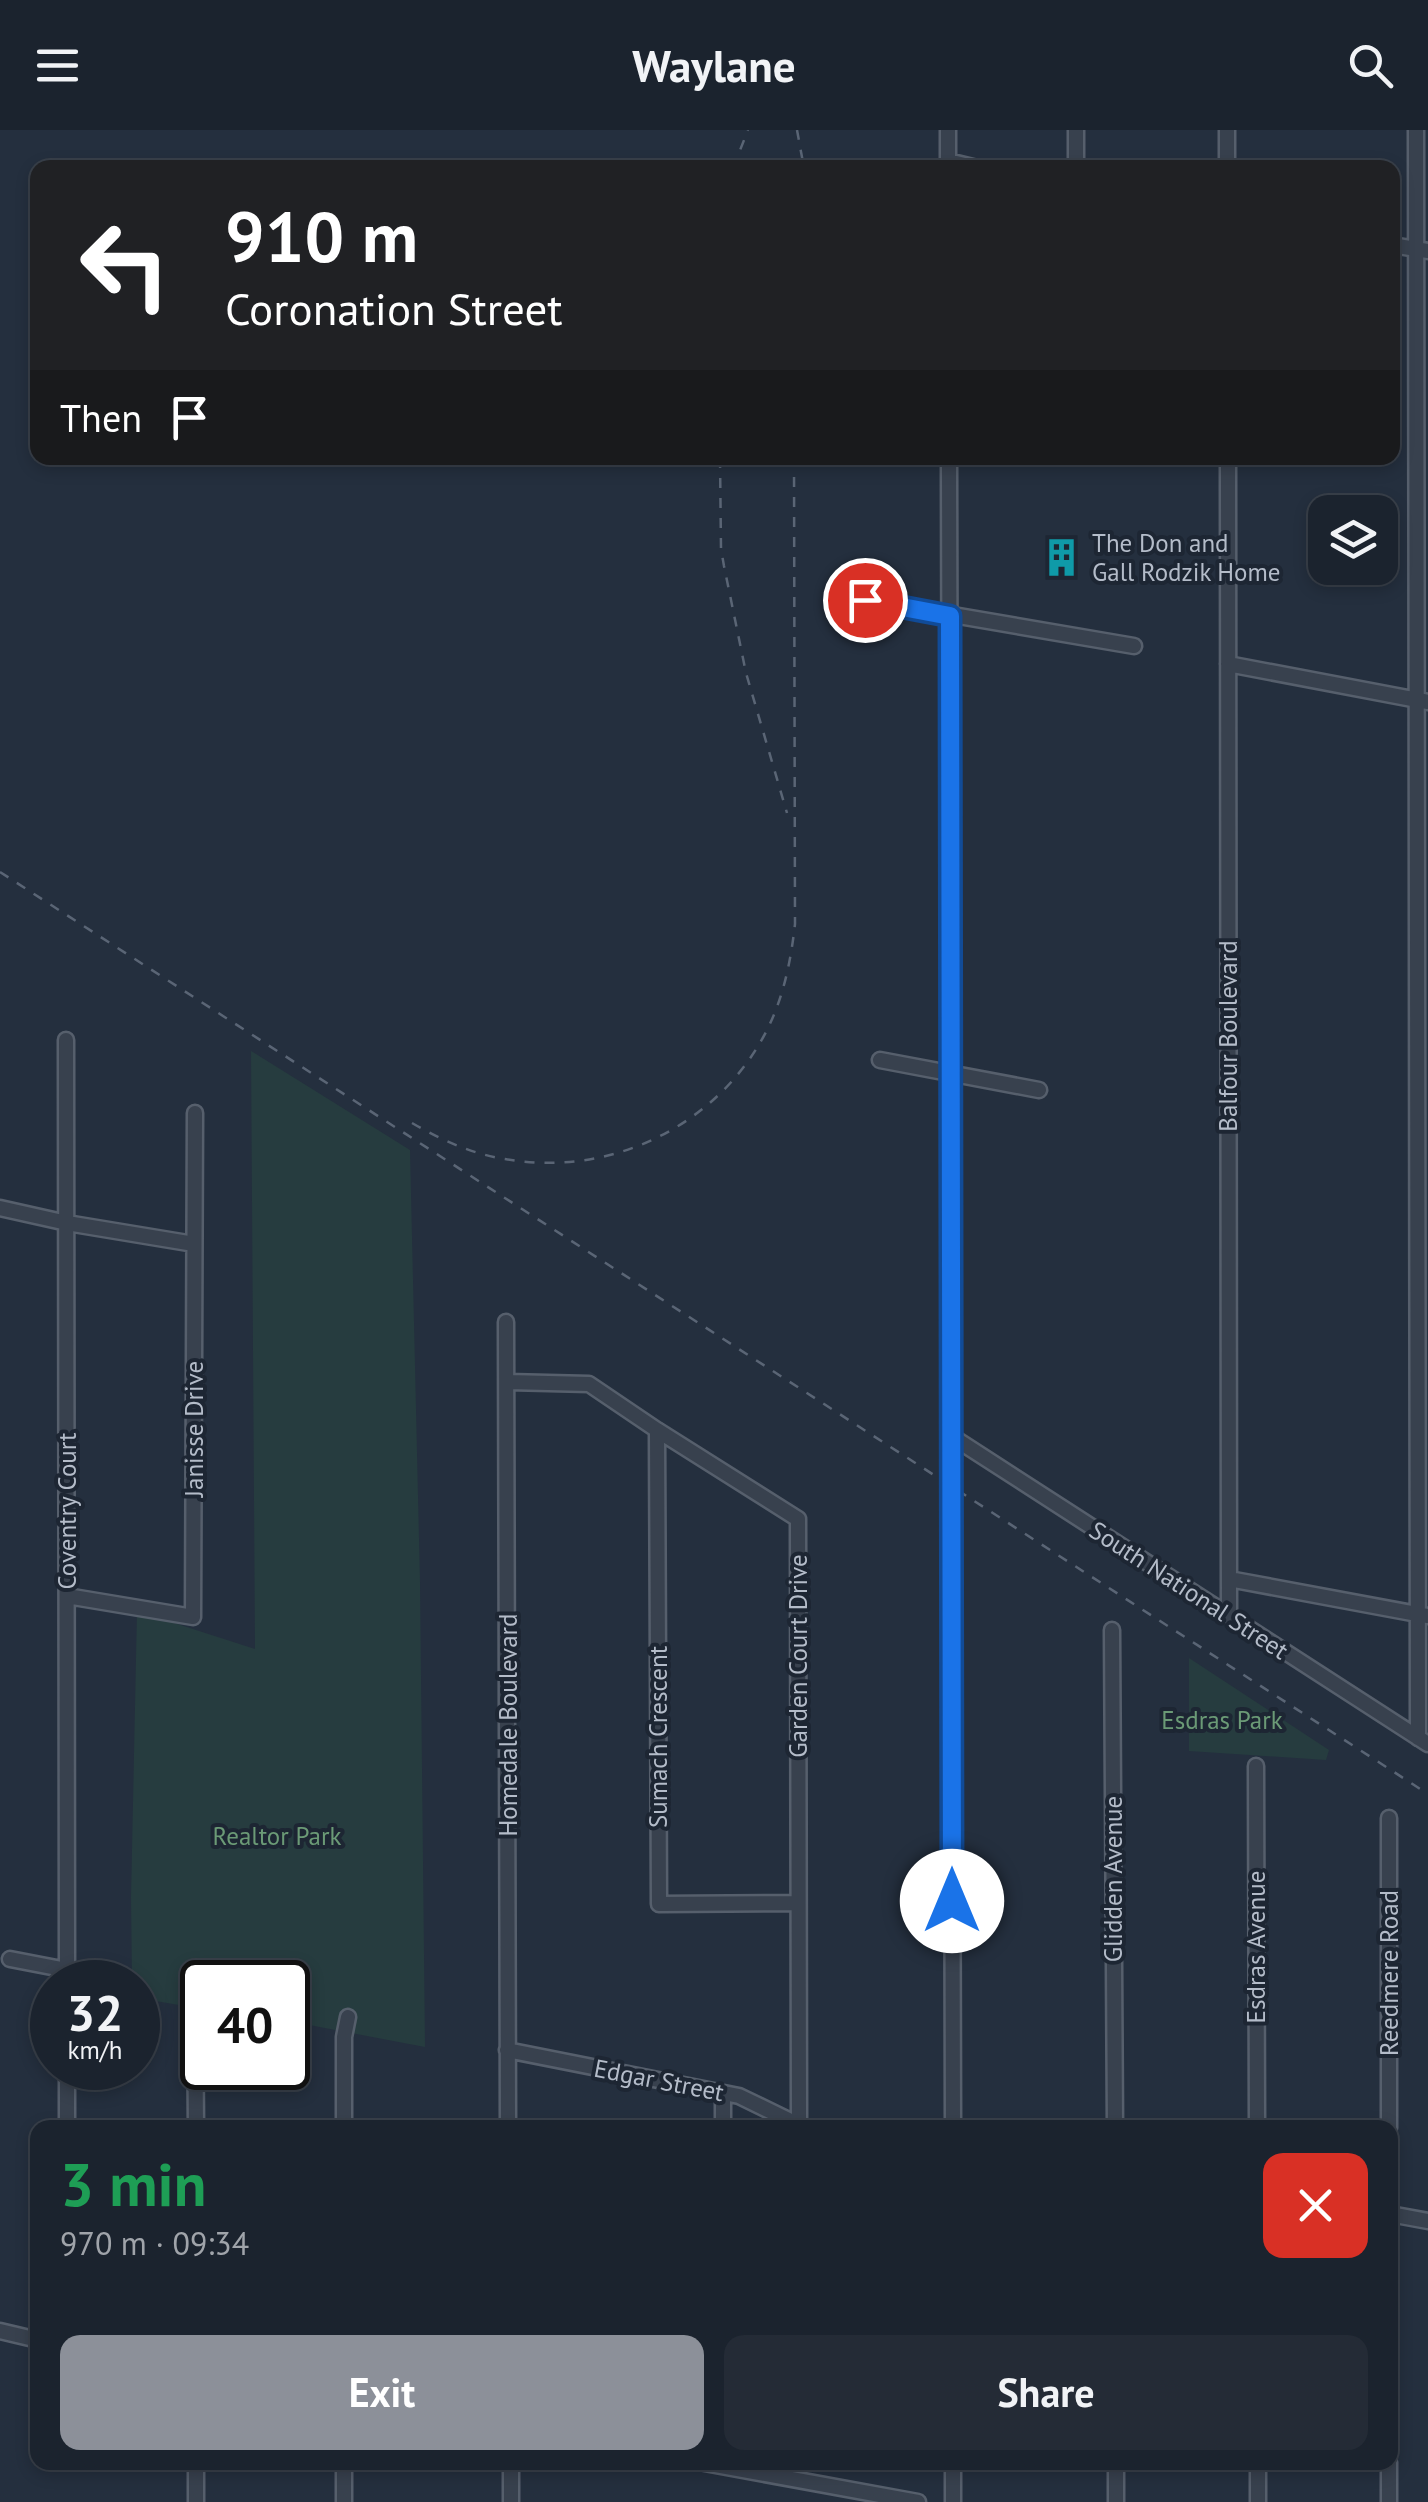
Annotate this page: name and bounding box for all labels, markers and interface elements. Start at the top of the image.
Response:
text: Waylane [632,36,796,94]
icon: menu [30,38,85,93]
icon: search [1343,38,1398,93]
text: 910 m [225,191,418,281]
icon: left [60,200,190,330]
text: Coronation Street [225,279,563,337]
icon: arrive [162,390,217,445]
text: Then [60,393,142,442]
map controls [1308,495,1398,585]
button: layers [1308,495,1398,585]
place label: The Don and Gall Rodzik Home [1092,527,1280,588]
building icon: The Don and Gall Rodzik Home [1041,536,1083,578]
pin [823,558,908,643]
icon: arrive [838,573,893,628]
street label: Balfour Boulevard [1212,940,1244,1132]
street label: Janisse Drive [178,1361,210,1498]
street label: Coventry Court [51,1432,83,1590]
street label: South National Street [1084,1514,1295,1667]
street label: Garden Court Drive [782,1554,814,1758]
street label: Homedale Boulevard [492,1613,524,1837]
street label: Sumach Crescent [642,1645,674,1828]
park label: Esdras Park [1161,1704,1283,1736]
street label: Glidden Avenue [1097,1796,1129,1962]
park label: Realtor Park [213,1820,341,1852]
position arrow [900,1849,1004,1953]
street label: Esdras Avenue [1240,1871,1272,2023]
street label: Reedmere Road [1373,1890,1405,2056]
speed limit sign: 40 [180,1960,310,2090]
text: 32 [67,1980,123,2045]
text: km/h [68,2034,122,2066]
street label: Edgar Street [591,2052,727,2108]
text: 3 min [60,2145,206,2223]
button: close [1263,2153,1368,2258]
text: 970 m · 09:34 [60,2222,249,2264]
button: Exit [60,2335,704,2450]
button: Share [724,2335,1368,2450]

